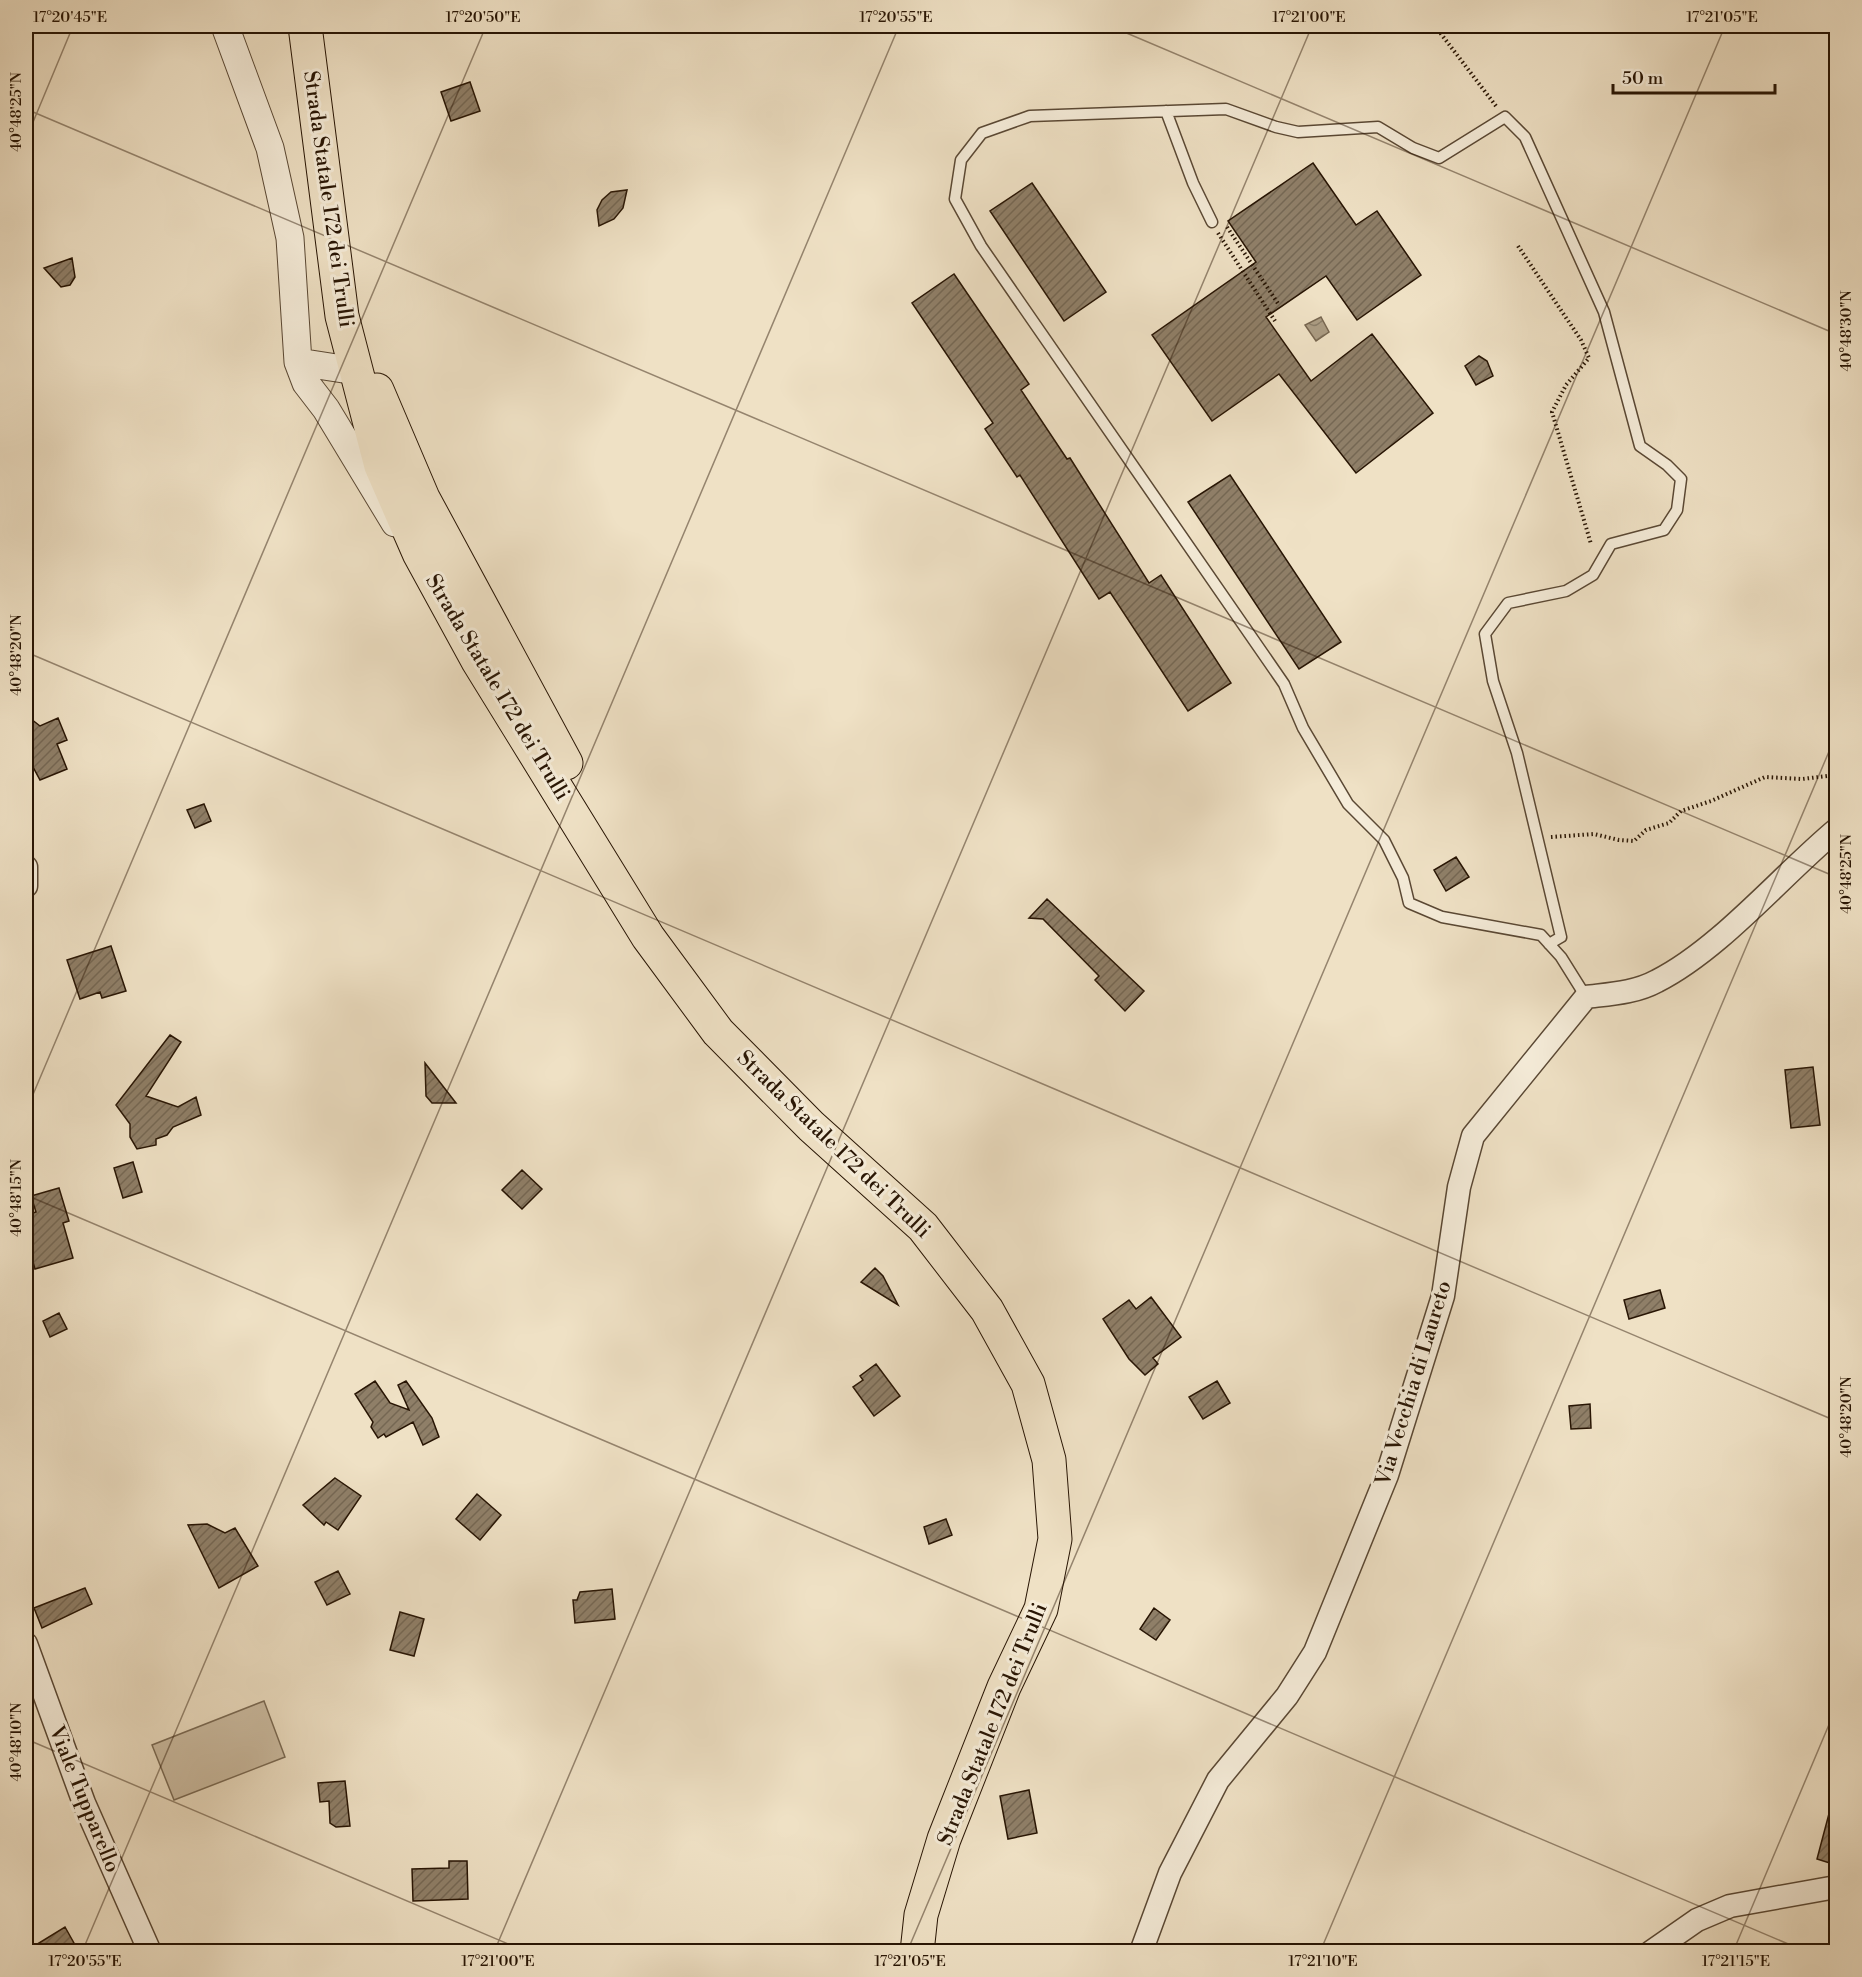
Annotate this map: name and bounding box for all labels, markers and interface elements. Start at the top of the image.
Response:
text: 17°20'45"E [33,8,107,27]
text: 17°20'50"E [445,8,521,27]
text: 17°20'55"E [859,8,933,27]
text: 17°21'00"E [1272,8,1346,27]
text: 17°21'05"E [1686,8,1758,27]
scale bar [1613,57,1775,95]
text: 50 m [1622,67,1664,90]
street label: Strada Statale 172 dei Trulli [297,69,359,329]
text: 40°48'25"N [7,72,26,152]
text: 40°48'30"N [1837,290,1856,372]
street label: Strada Statale 172 dei Trulli [419,570,575,805]
text: 40°48'20"N [7,614,26,696]
text: 40°48'25"N [1837,834,1856,914]
street label: Strada Statale 172 dei Trulli [731,1045,936,1244]
text: 40°48'15"N [7,1159,26,1237]
street label: Via Vecchia di Laureto [1370,1278,1458,1490]
text: 40°48'20"N [1837,1376,1856,1458]
street label: Strada Statale 172 dei Trulli [932,1599,1054,1849]
text: 40°48'10"N [7,1703,26,1781]
street label: Viale Tupparello [42,1721,125,1877]
text: 17°20'55"E [48,1952,122,1971]
text: 17°21'00"E [461,1952,535,1971]
text: 17°21'05"E [874,1952,946,1971]
text: 17°21'10"E [1288,1952,1358,1971]
text: 17°21'15"E [1702,1952,1770,1971]

